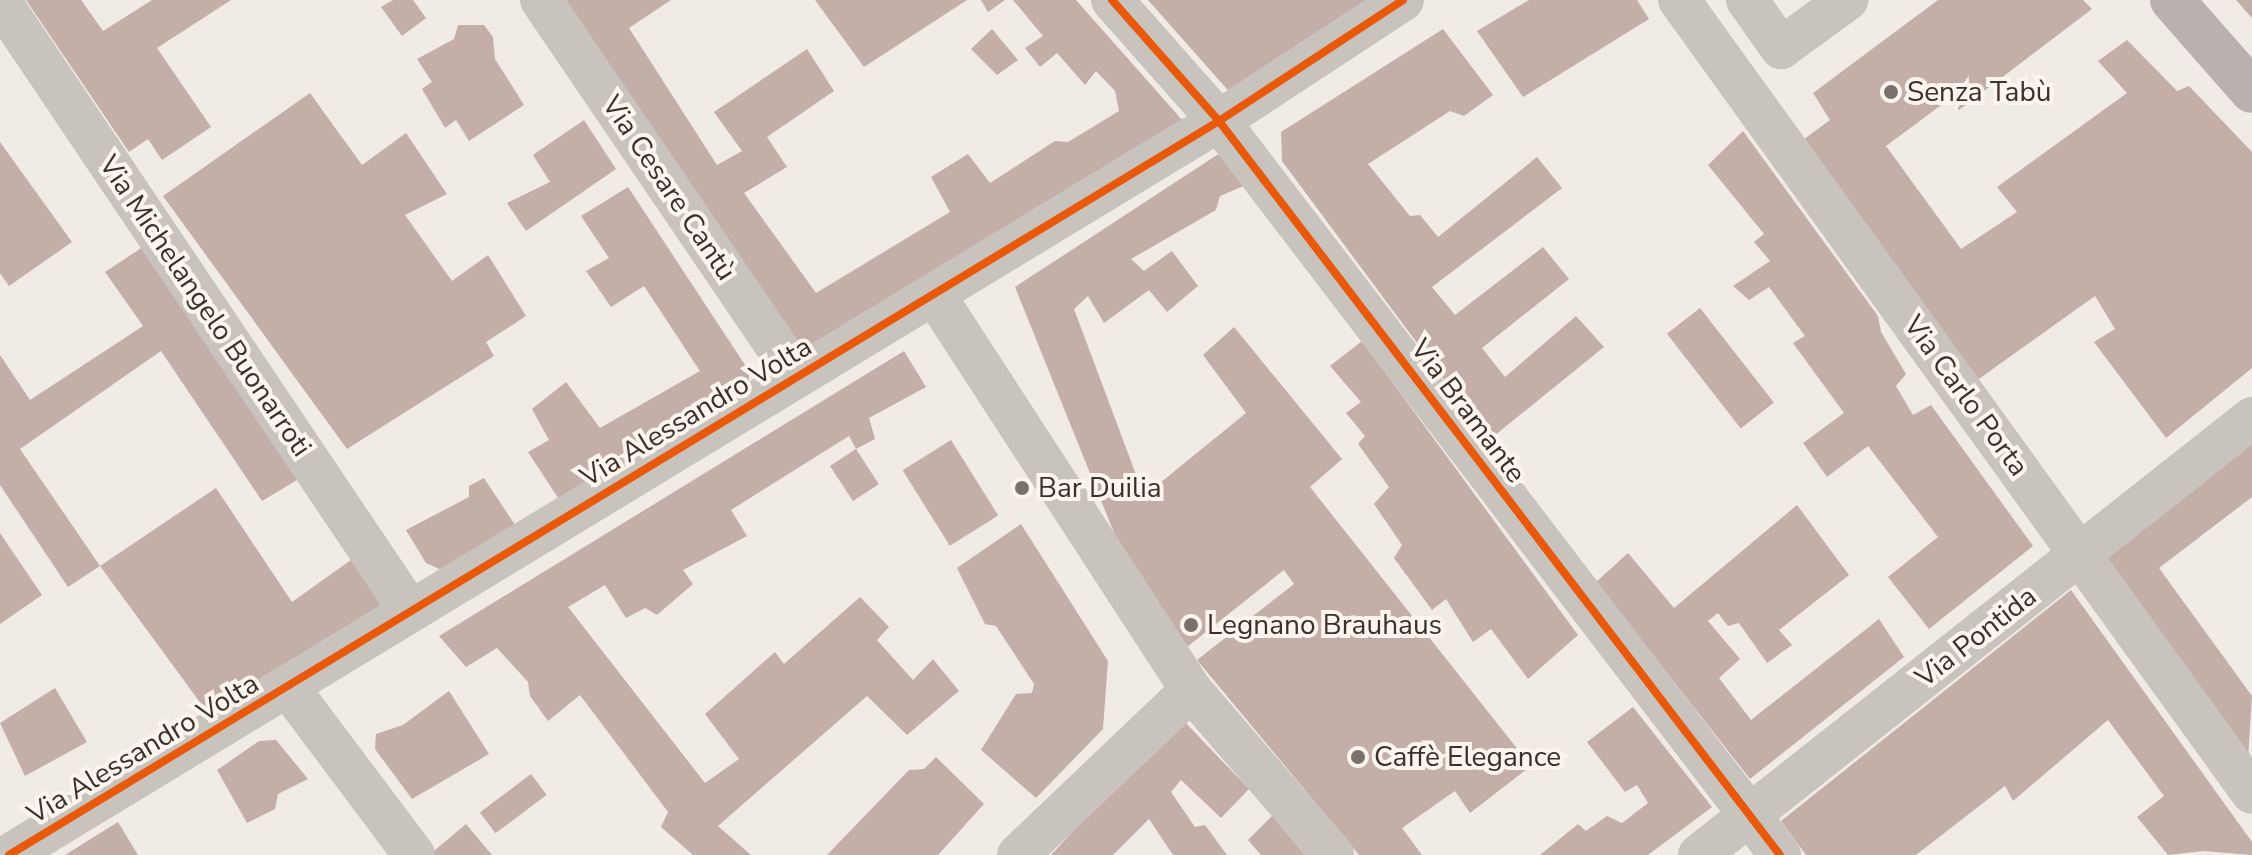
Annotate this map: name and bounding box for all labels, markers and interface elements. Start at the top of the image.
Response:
place label: Senza Tabù [1907,75,2051,109]
marker: Senza Tabù [1882,83,1900,101]
street label: Via Cesare Cantù [595,89,743,287]
street label: Via Michelangelo Buonarroti [92,149,318,463]
street label: Via Carlo Porta [1897,309,2035,483]
street label: Via Alessandro Volta [574,330,818,494]
street label: Via Bramante [1403,333,1533,489]
place label: Bar Duilia [1038,471,1162,505]
marker: Bar Duilia [1013,479,1031,497]
street label: Via Pontida [1909,579,2043,695]
place label: Legnano Brauhaus [1207,608,1442,642]
marker: Legnano Brauhaus [1182,616,1200,634]
street label: Via Alessandro Volta [21,667,265,831]
place label: Caffè Elegance [1374,740,1561,774]
marker: Caffè Elegance [1349,748,1367,766]

